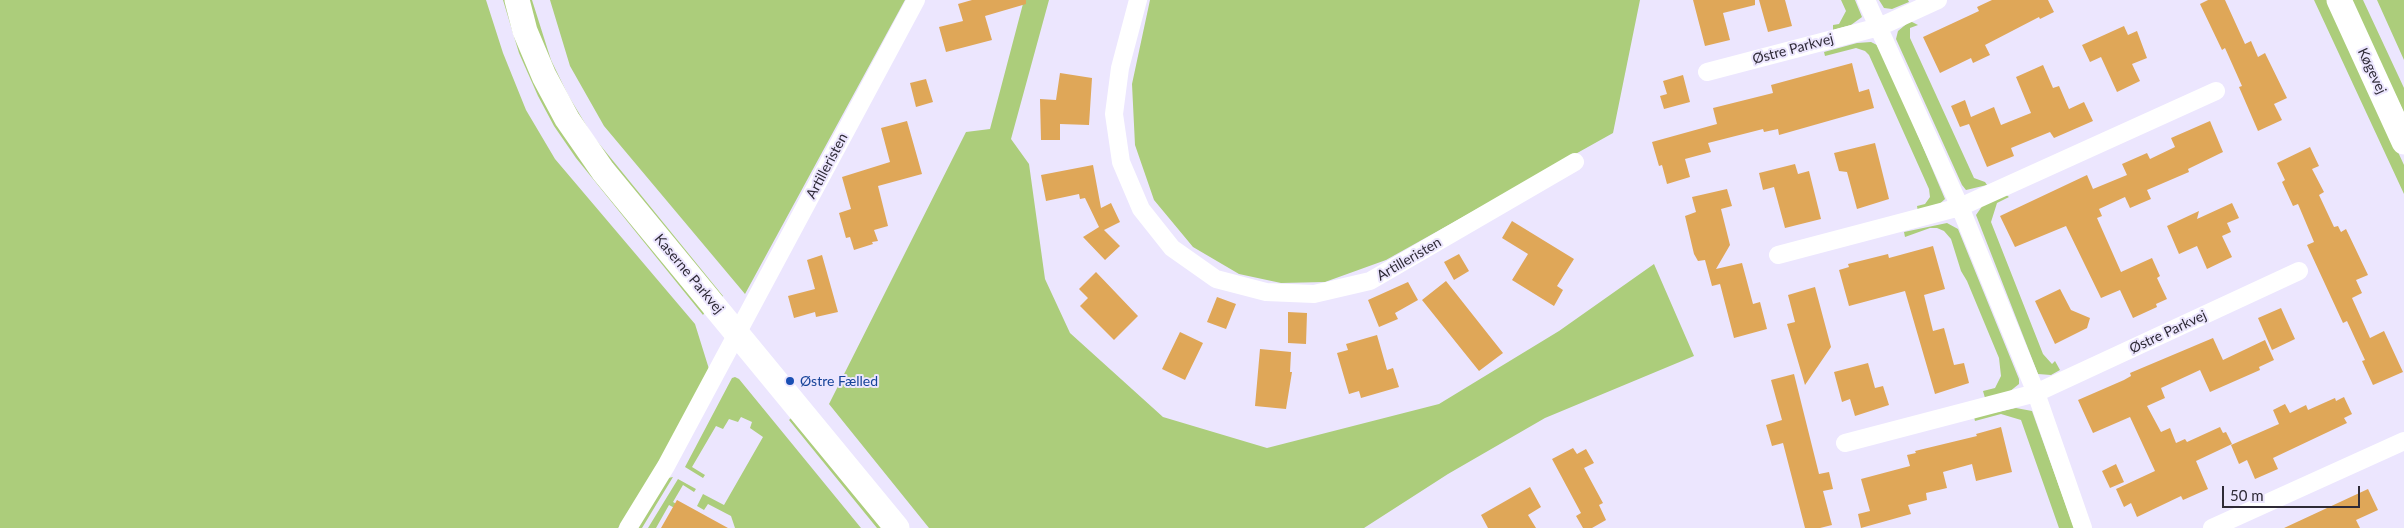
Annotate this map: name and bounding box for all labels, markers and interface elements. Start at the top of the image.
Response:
street label: Østre Parkvej [1751,30,1835,68]
street label: Køgevej [2354,45,2390,97]
street label: Artilleristen [803,130,851,202]
street label: Kaserne Parkvej [651,231,727,317]
street label: Artilleristen [1374,234,1444,284]
street label: Østre Parkvej [2127,307,2209,357]
place label: Østre Fælled [800,373,878,389]
marker: Østre Fælled [784,375,796,387]
scale bar [2224,476,2362,508]
text: 50 m [2230,486,2264,504]

